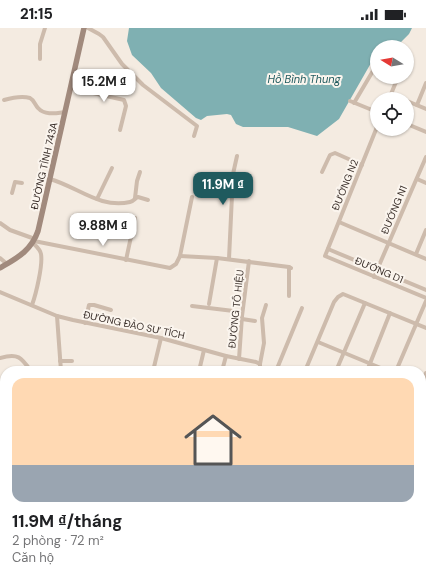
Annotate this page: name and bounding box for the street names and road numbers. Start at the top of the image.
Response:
street label: ĐƯỜNG TỈNH 743A [28,121,60,211]
street label: ĐƯỚNG N2 [329,157,361,212]
street label: ĐƯỚNG N1 [378,184,410,236]
street label: ĐƯỚNG D1 [353,254,405,286]
street label: ĐƯỜNG TÔ HIỆU [225,269,247,349]
street label: ĐƯỜNG ĐÀO SƯ TÍCH [82,308,186,342]

